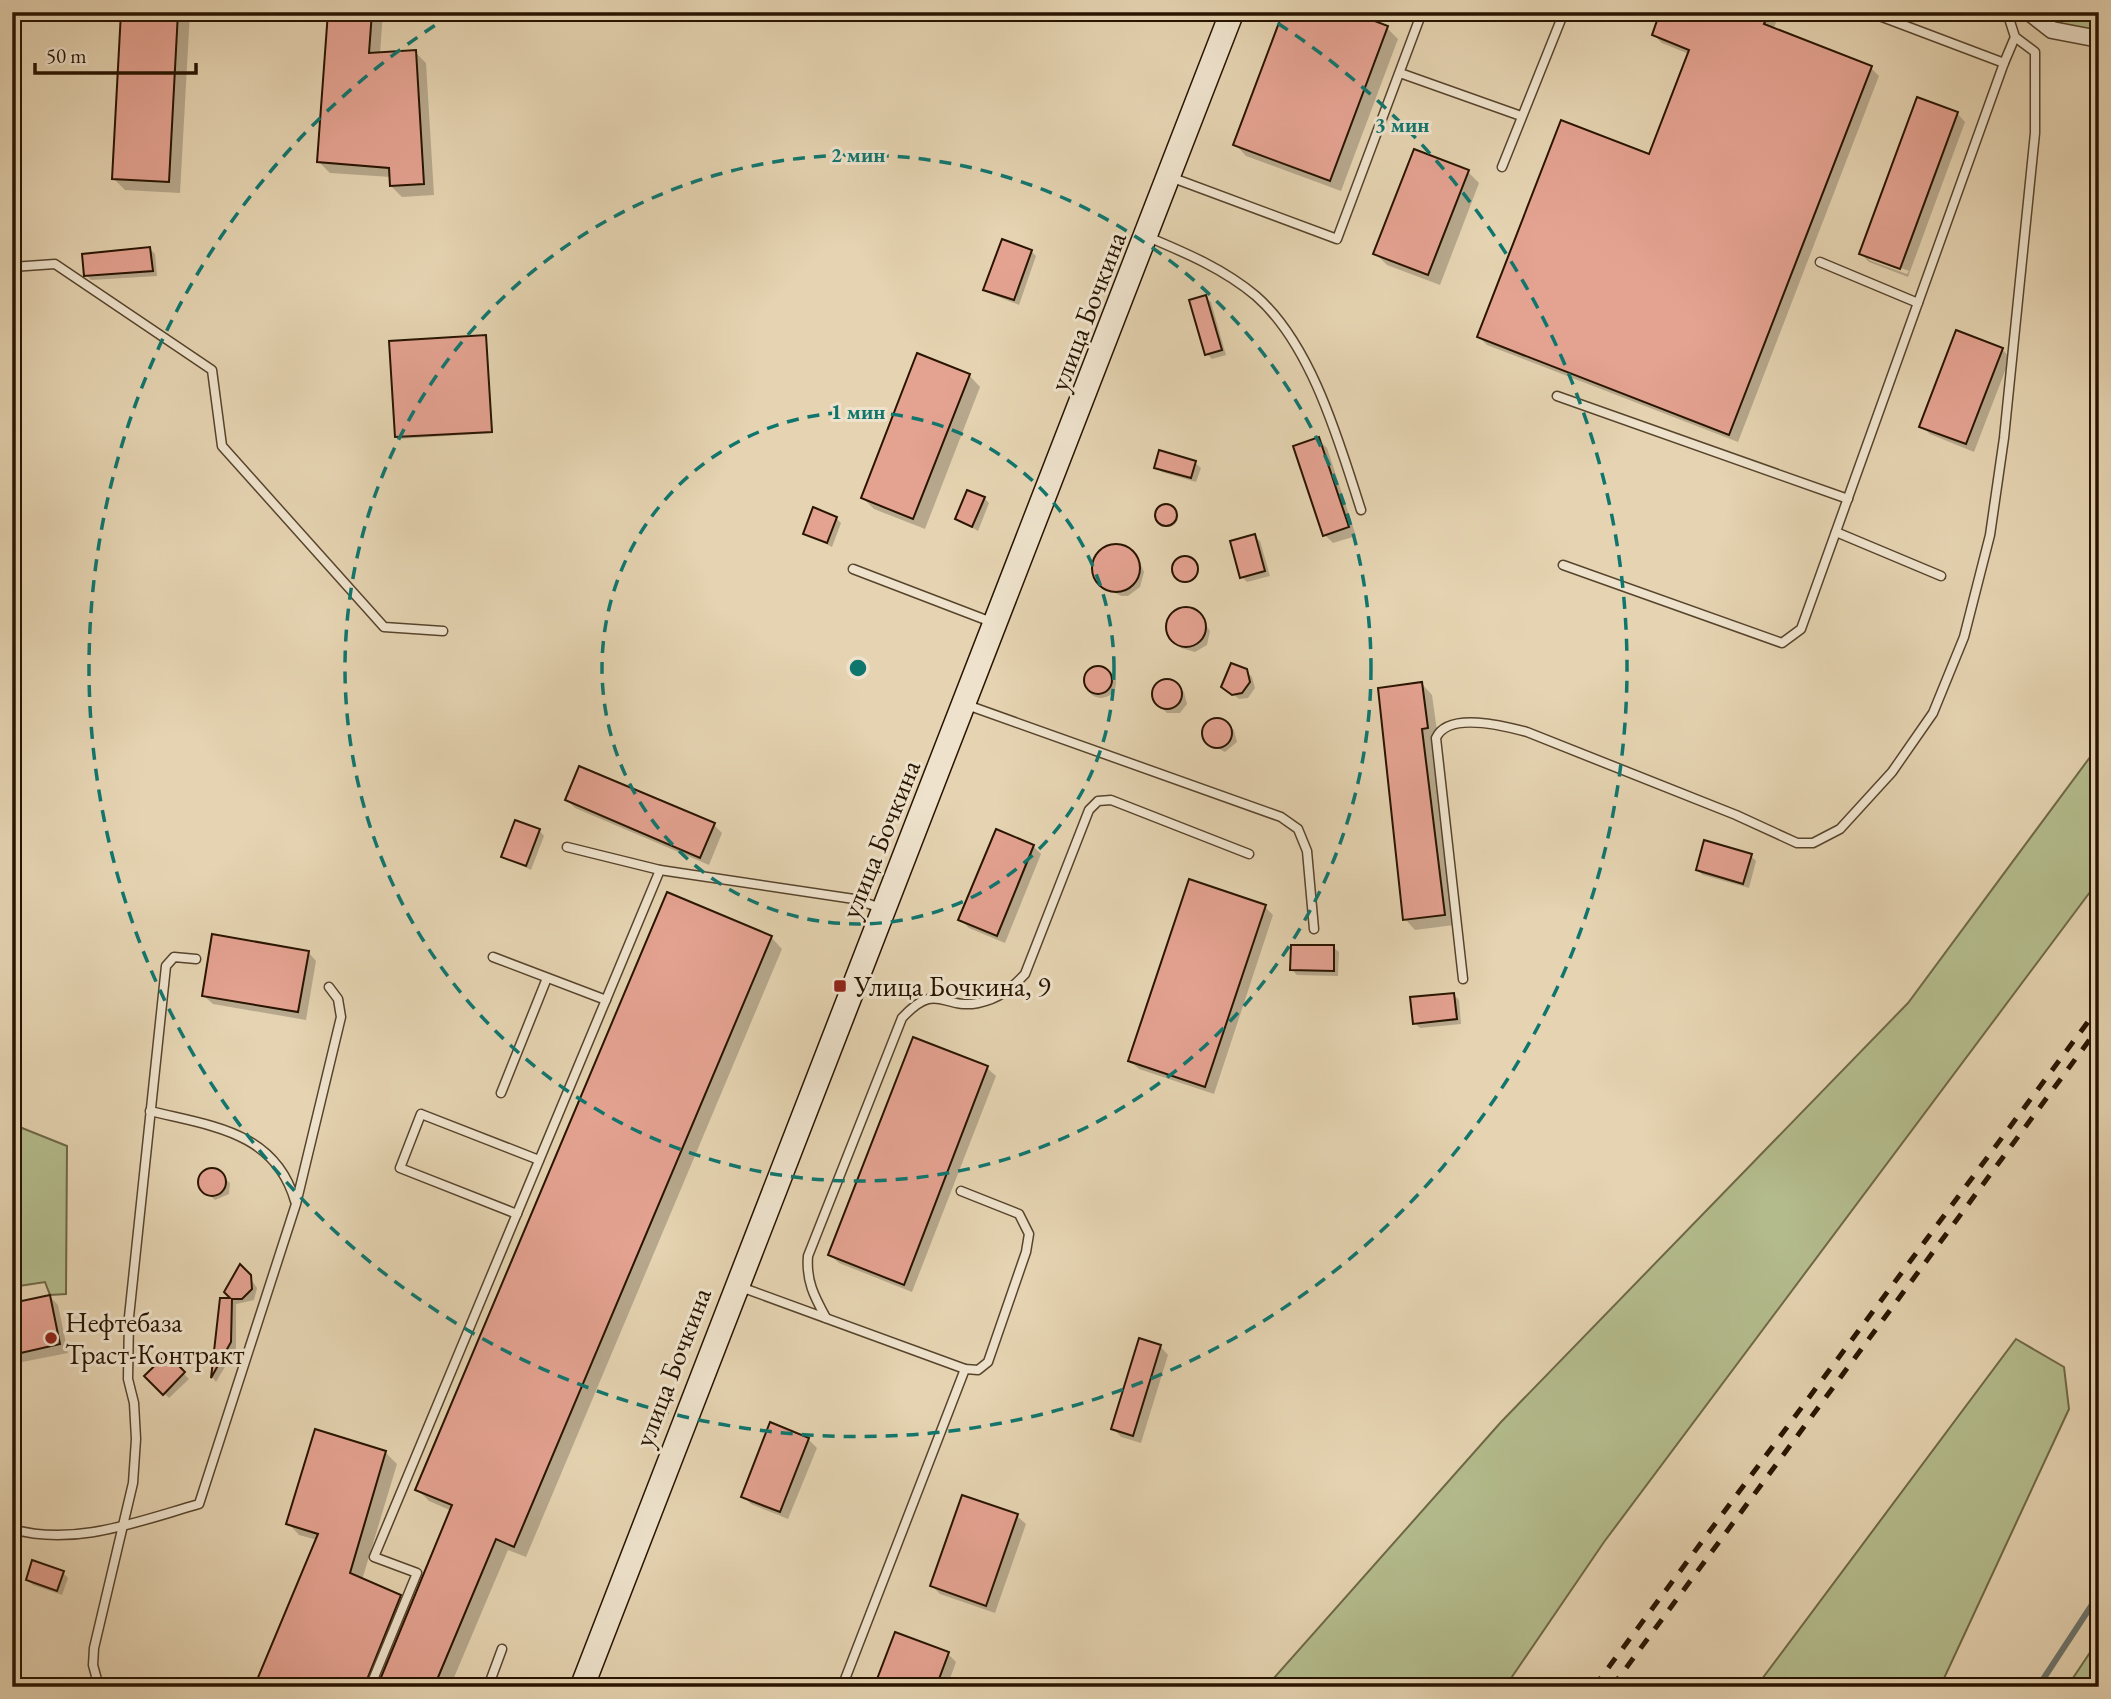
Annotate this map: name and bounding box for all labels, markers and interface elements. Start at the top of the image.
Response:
scale bar [35,32,196,76]
text: 50 m [46,42,87,69]
text: 3 мин [1375,111,1429,138]
text: 2 мин [831,141,885,168]
street label: улица Бочкина [1040,225,1134,396]
text: 1 мин [831,398,885,425]
centre of rings [846,656,870,680]
street label: улица Бочкина [832,754,928,924]
place label: Улица Бочкина, 9 [853,968,1051,1004]
marker: Улица Бочкина, 9 [832,978,848,994]
street label: улица Бочкина [625,1281,719,1452]
place label: Нефтебаза Траст-Контракт [65,1304,245,1372]
marker: Нефтебаза Траст-Контракт [43,1330,59,1346]

